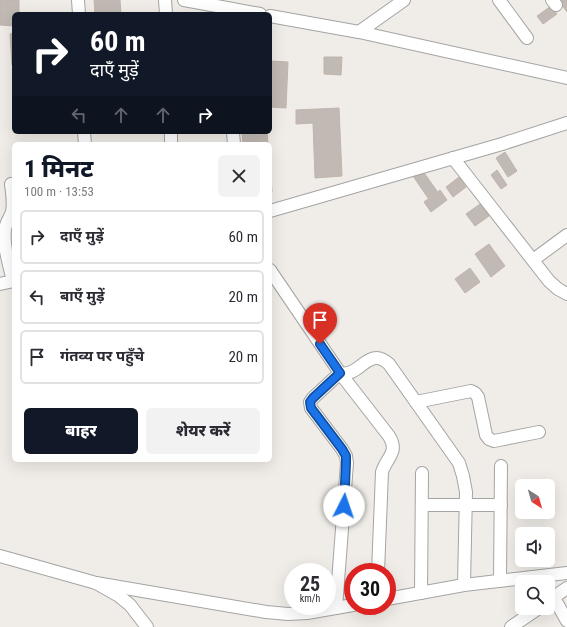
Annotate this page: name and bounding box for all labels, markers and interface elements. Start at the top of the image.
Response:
text: 60 m [90,25,146,58]
icon: right [24,28,76,80]
text: दाएँ मुड़ें [90,59,139,80]
icon: left [68,104,90,126]
icon: ahead [110,104,132,126]
icon: ahead [152,104,174,126]
icon: right [194,104,216,126]
text: 1 मिनट [24,155,93,183]
button: close [218,155,260,197]
text: 100 m · 13:53 [24,184,94,199]
icon: right [26,226,48,248]
text: दाएँ मुड़ें [60,227,104,245]
text: 60 m [228,228,258,246]
icon: left [26,286,48,308]
text: बाएँ मुड़ें [60,287,105,305]
text: 20 m [228,288,258,306]
pin [303,303,337,344]
icon: arrive [309,309,331,331]
icon: arrive [26,346,48,368]
text: गंतव्य पर पहुँचे [60,347,144,365]
text: 20 m [228,348,258,366]
button: बाहर [24,408,138,454]
button: शेयर करें [146,408,260,454]
north arrow [515,479,555,519]
map controls [515,479,555,615]
position arrow [323,485,365,527]
button: sound [515,527,555,567]
speed limit sign: 30 [344,563,396,615]
text: 25 [300,572,320,596]
button: search [515,575,555,615]
text: km/h [300,593,320,604]

